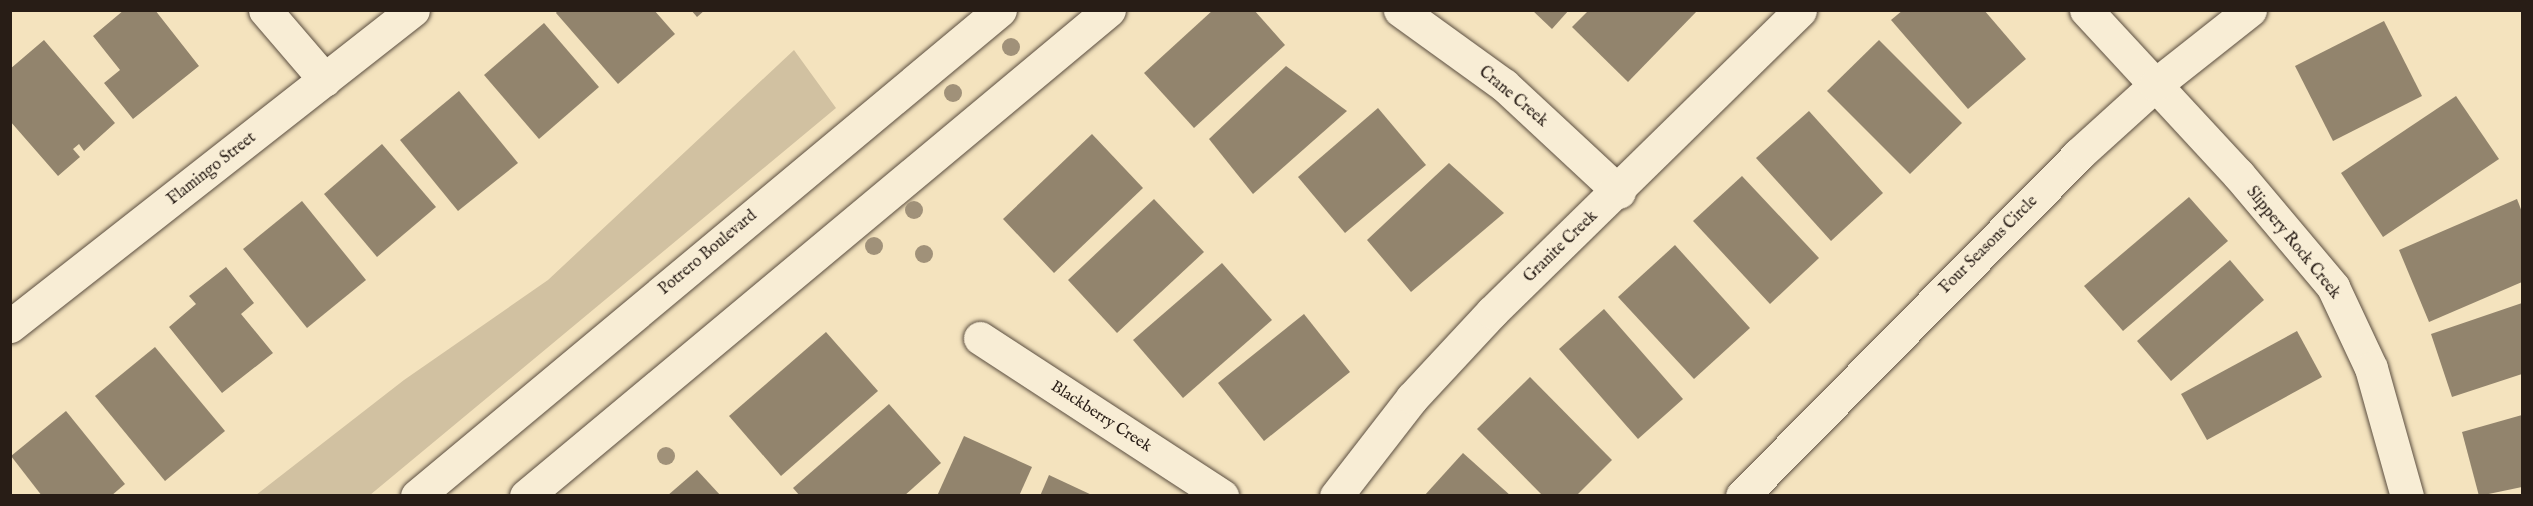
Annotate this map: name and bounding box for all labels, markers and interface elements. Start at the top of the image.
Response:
street label: Crane Creek [1475,63,1551,131]
street label: Flamingo Street [164,128,260,210]
street label: Slippery Rock Creek [2242,183,2344,303]
street label: Four Seasons Circle [1936,192,2042,298]
street label: Potrero Boulevard [655,207,761,299]
street label: Granite Creek [1520,207,1602,287]
street label: Blackberry Creek [1047,377,1155,457]

